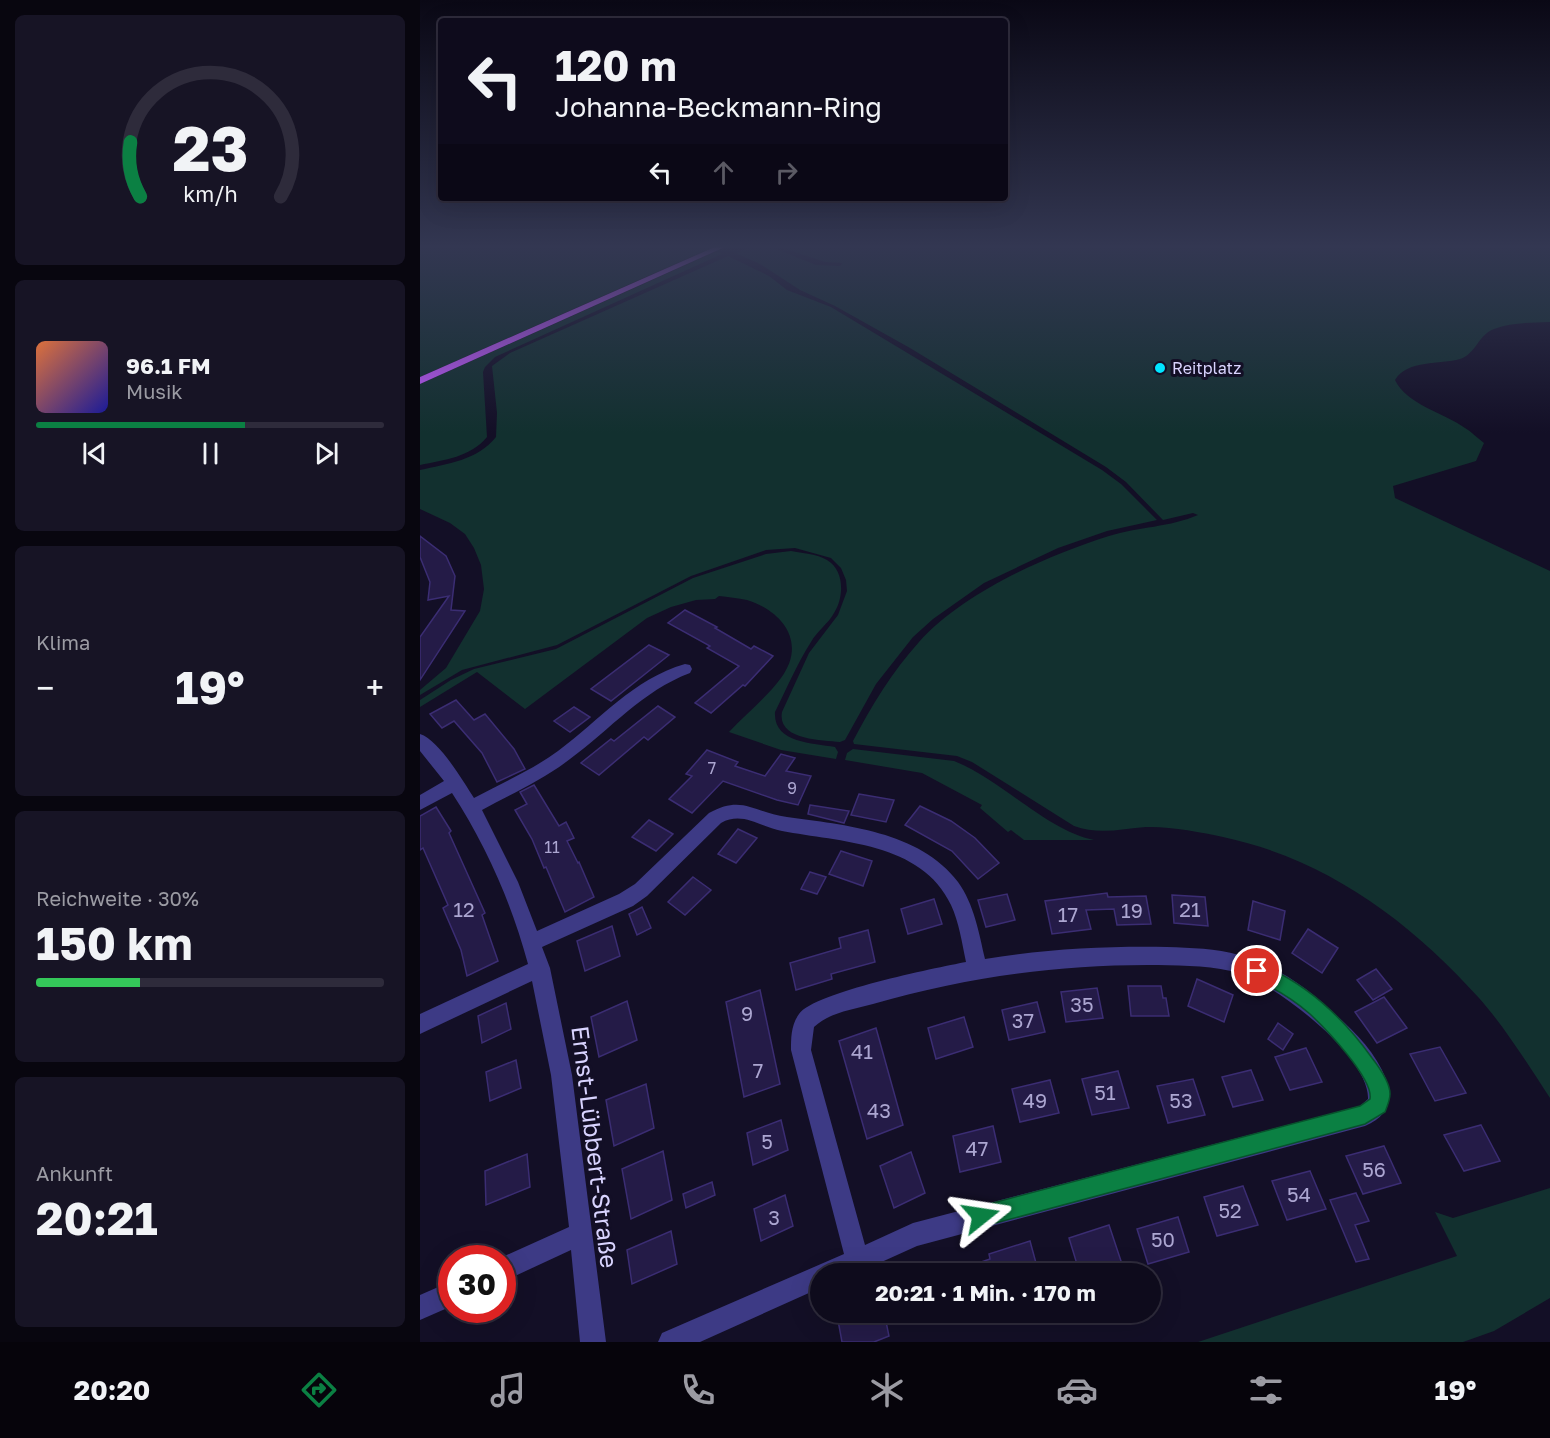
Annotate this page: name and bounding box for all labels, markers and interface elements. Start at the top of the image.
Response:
text: 120 m [555,40,677,90]
icon: left [456,42,534,120]
text: Johanna-Beckmann-Ring [555,91,882,123]
text: 23 [172,110,248,185]
icon: left [644,156,677,189]
icon: ahead [707,156,740,189]
icon: right [770,156,803,189]
text: km/h [183,182,237,208]
text: 96.1 FM [126,352,210,379]
place label: Reitplatz [1172,358,1241,378]
marker: Reitplatz [1153,361,1167,375]
text: Musik [126,379,183,403]
icon: previous [78,437,111,470]
icon: pause [194,437,227,470]
icon: next [310,437,343,470]
text: Klima [36,630,90,654]
text: 19° [175,660,245,714]
text: − [36,668,54,707]
text: + [366,668,384,707]
house number: 7 [708,758,716,778]
house number: 9 [787,778,797,798]
house number: 11 [544,837,560,857]
text: Reichweite · 30% [36,886,199,910]
house number: 12 [453,897,475,921]
house number: 21 [1179,897,1201,921]
house number: 19 [1121,898,1143,922]
house number: 17 [1058,902,1078,926]
text: 150 km [36,916,193,970]
pin [1231,945,1282,996]
icon: arrive [1240,954,1273,987]
house number: 35 [1070,992,1094,1016]
house number: 9 [741,1001,753,1025]
house number: 37 [1012,1008,1034,1032]
street label: Ernst-Lübbert-Straße [566,1024,625,1270]
house number: 41 [851,1039,873,1063]
house number: 7 [753,1058,763,1082]
house number: 51 [1094,1080,1116,1104]
house number: 49 [1023,1088,1047,1112]
house number: 53 [1169,1088,1193,1112]
house number: 43 [867,1098,891,1122]
house number: 5 [761,1129,773,1153]
house number: 47 [966,1136,988,1160]
house number: 56 [1362,1157,1386,1181]
text: Ankunft [36,1161,113,1185]
house number: 54 [1287,1182,1311,1206]
position arrow [949,1184,1013,1248]
text: 20:21 [36,1191,158,1245]
house number: 52 [1218,1198,1242,1222]
house number: 3 [768,1205,780,1229]
house number: 50 [1151,1227,1175,1251]
speed limit sign: 30 [438,1245,516,1323]
text: 20:21 · 1 Min. · 170 m [875,1279,1096,1306]
icon: directions [298,1369,340,1411]
icon: music [487,1369,529,1411]
icon: phone [677,1369,719,1411]
icon: climate [866,1369,908,1411]
icon: car [1056,1369,1098,1411]
icon: filters [1245,1369,1287,1411]
text: 20:20 [74,1374,150,1406]
text: 19° [1435,1374,1476,1406]

